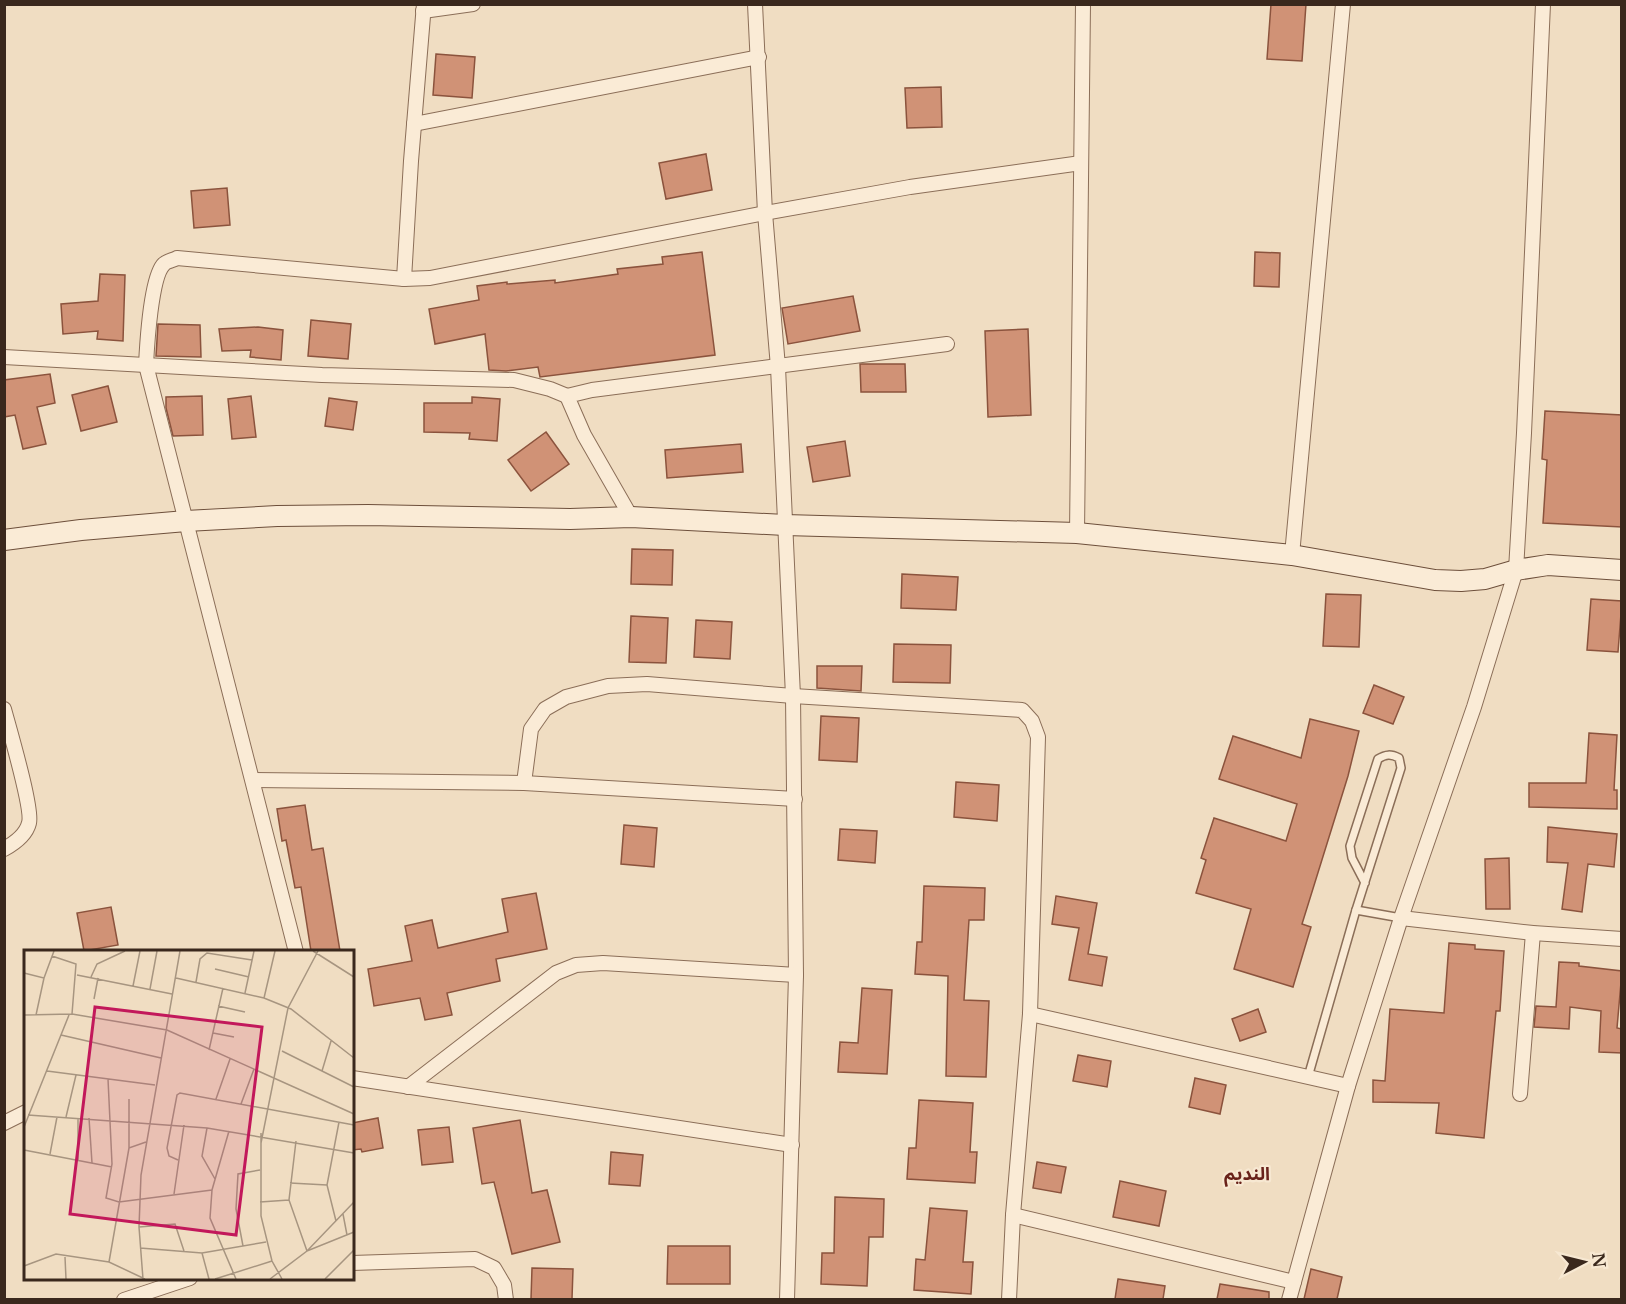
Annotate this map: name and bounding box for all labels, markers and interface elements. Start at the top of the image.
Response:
inset map [24,950,354,1280]
district label: النديم [1224,1163,1270,1187]
north arrow [1554,1232,1614,1292]
text: N [1588,1251,1610,1269]

